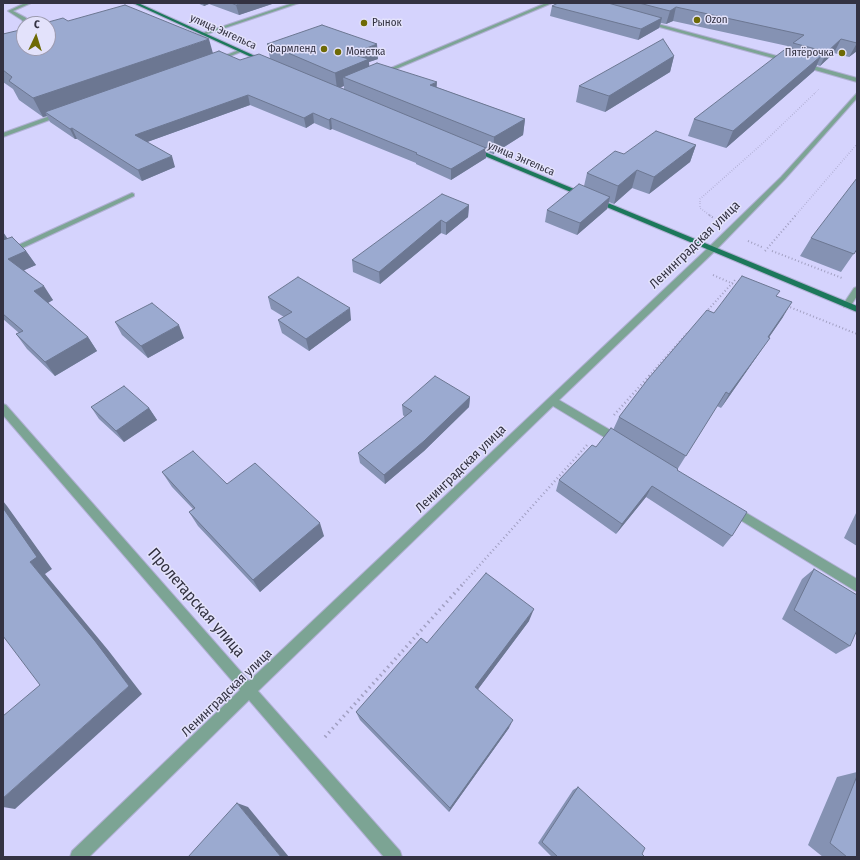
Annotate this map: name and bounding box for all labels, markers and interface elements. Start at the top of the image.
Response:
street label: улица Энгельса [188,11,258,53]
place label: Ozon [705,13,728,27]
marker: Ozon [692,15,702,25]
north arrow [16,16,56,56]
place label: Рынок [372,16,402,30]
text: С [33,18,40,31]
marker: Рынок [359,18,369,28]
place label: Фармленд [268,42,316,56]
marker: Фармленд [319,44,329,54]
place label: Монетка [346,45,386,59]
place label: Пятёрочка [785,46,834,60]
marker: Монетка [333,47,343,57]
marker: Пятёрочка [837,48,847,58]
street label: улица Энгельса [486,139,556,179]
street label: Ленинградская улица [647,198,743,292]
street label: Ленинградская улица [413,422,509,516]
street label: Пролетарская улица [143,545,249,661]
street label: Ленинградская улица [179,646,275,740]

